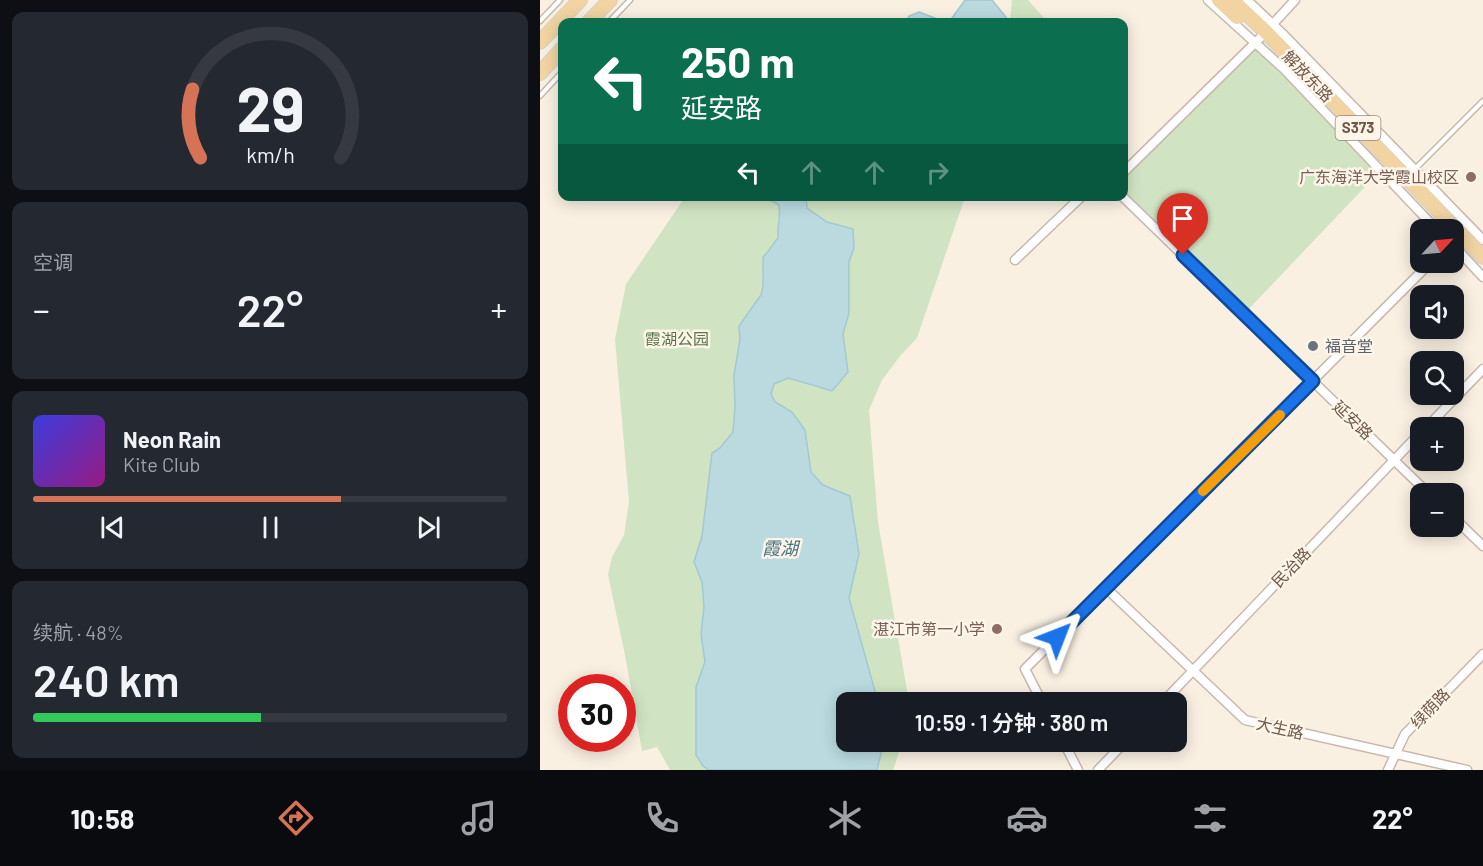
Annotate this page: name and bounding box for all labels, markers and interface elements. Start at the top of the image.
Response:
text: 250 m [681,36,795,86]
icon: left [582,42,660,120]
street label: 解放东路 [1279,46,1337,105]
text: 29 [236,70,304,144]
text: 延安路 [681,91,762,123]
road number: S373 [1336,116,1380,140]
text: km/h [246,142,294,167]
icon: left [732,156,765,189]
icon: ahead [795,156,828,189]
icon: ahead [858,156,891,189]
icon: right [921,156,954,189]
place label: 广东海洋大学霞山校区 [1299,167,1459,186]
marker: 广东海洋大学霞山校区 [1464,170,1478,184]
pin [1157,193,1208,255]
icon: arrive [1166,202,1199,235]
north arrow [1410,219,1464,273]
map controls [1410,219,1464,537]
text: 空调 [33,250,73,274]
text: 22° [237,282,303,336]
button: sound [1410,285,1464,339]
text: − [33,289,50,329]
text: + [490,289,507,329]
park label: 霞湖公园 [645,329,709,348]
place label: 福音堂 [1325,336,1373,355]
marker: 福音堂 [1306,339,1320,353]
button: search [1410,351,1464,405]
street label: 延安路 [1329,396,1377,443]
button: + [1410,417,1464,471]
text: Neon Rain [123,426,221,452]
text: Kite Club [123,452,200,476]
button: − [1410,483,1464,537]
icon: previous [96,511,129,544]
icon: pause [254,511,287,544]
icon: next [412,511,445,544]
water label: 霞湖 [762,537,801,559]
street label: 民治路 [1267,543,1314,591]
position arrow [1025,605,1089,669]
place label: 湛江市第一小学 [873,619,985,638]
text: 续航 · 48% [33,620,124,644]
marker: 湛江市第一小学 [990,622,1004,636]
text: 240 km [33,652,179,706]
speed limit sign: 30 [558,674,636,752]
street label: 绿荫路 [1406,684,1453,732]
text: 10:59 · 1 分钟 · 380 m [915,709,1108,735]
street label: 大生路 [1255,713,1306,742]
icon: directions [275,797,317,839]
icon: music [458,797,500,839]
icon: phone [641,797,683,839]
icon: climate [824,797,866,839]
icon: car [1006,797,1048,839]
icon: filters [1189,797,1231,839]
text: 10:58 [70,802,134,834]
text: 22° [1372,802,1413,834]

